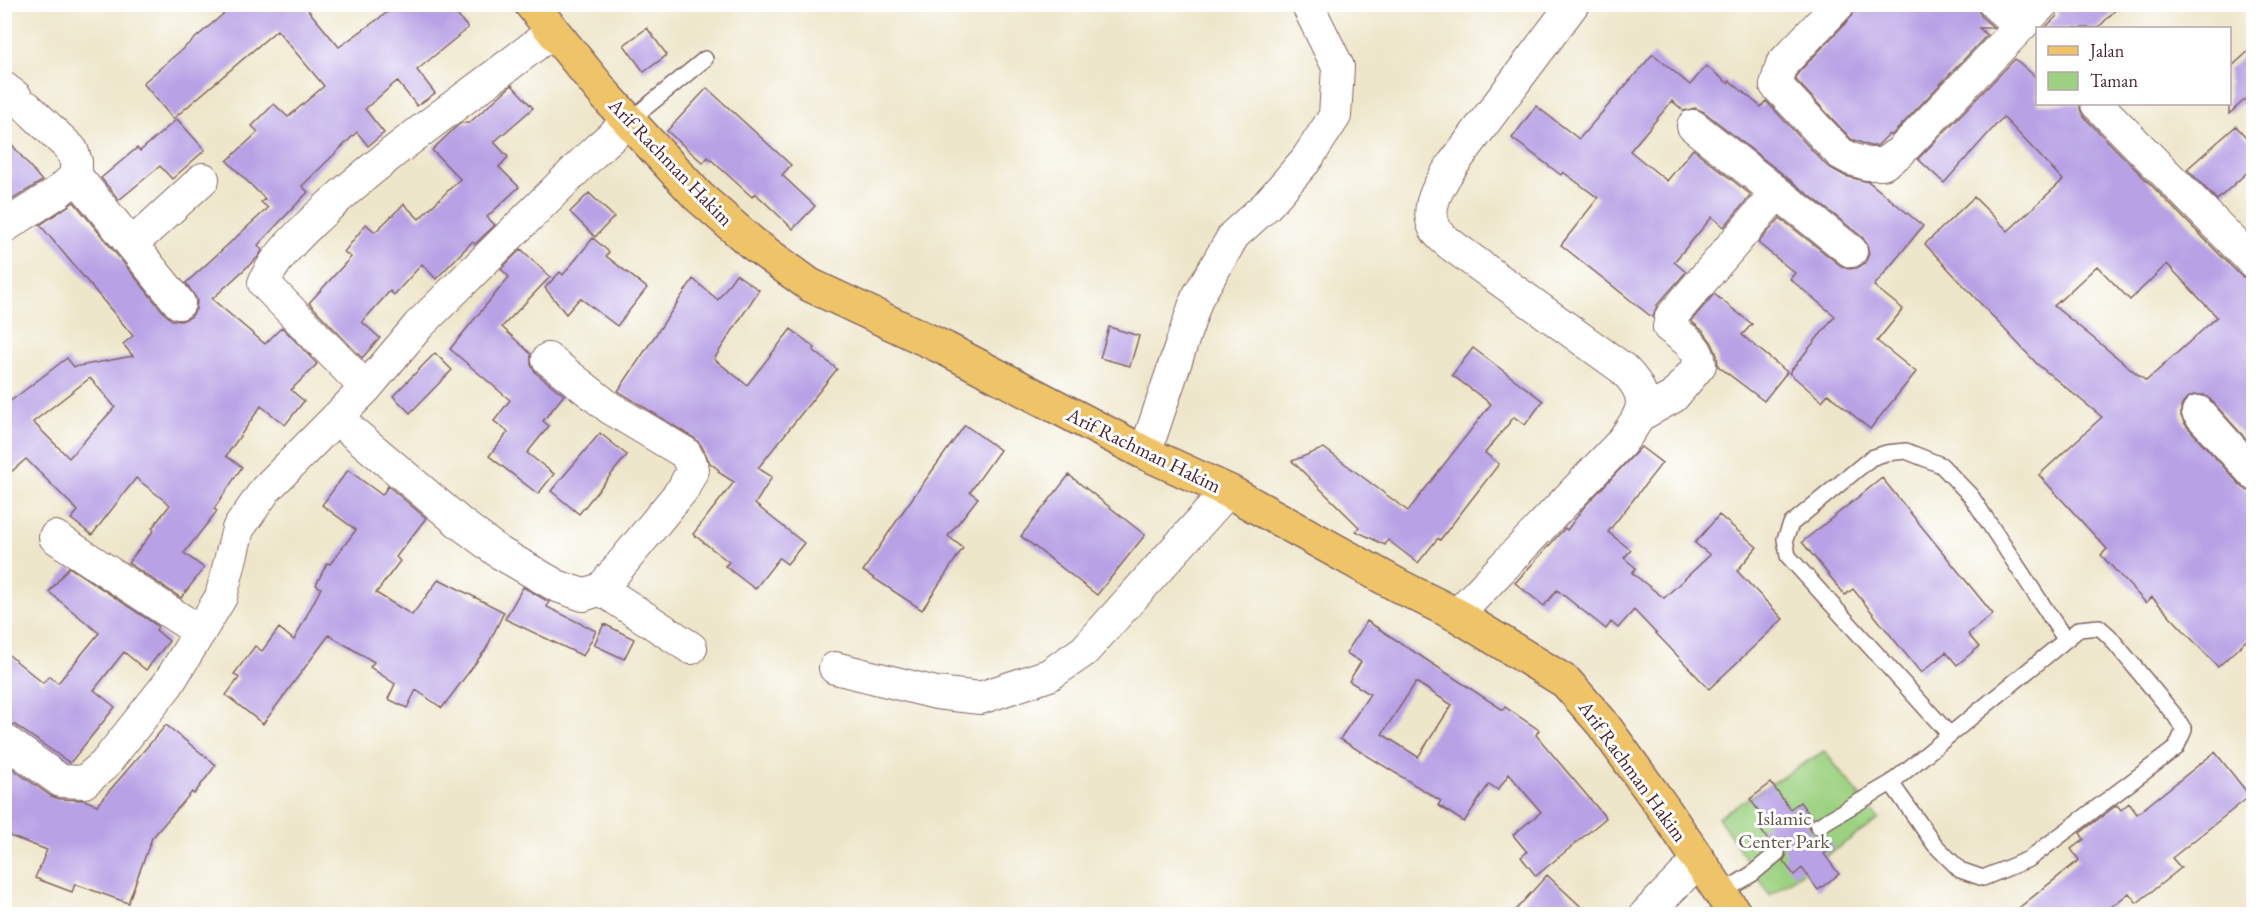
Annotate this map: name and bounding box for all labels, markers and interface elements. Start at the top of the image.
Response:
legend [2036,27,2231,105]
text: Jalan [2088,39,2125,62]
text: Taman [2090,69,2139,92]
street label: Arif Rachman Hakim [602,92,739,232]
street label: Arif Rachman Hakim [1062,401,1226,499]
street label: Arif Rachman Hakim [1572,694,1693,847]
park label: Islamic Center Park [1738,805,1830,854]

